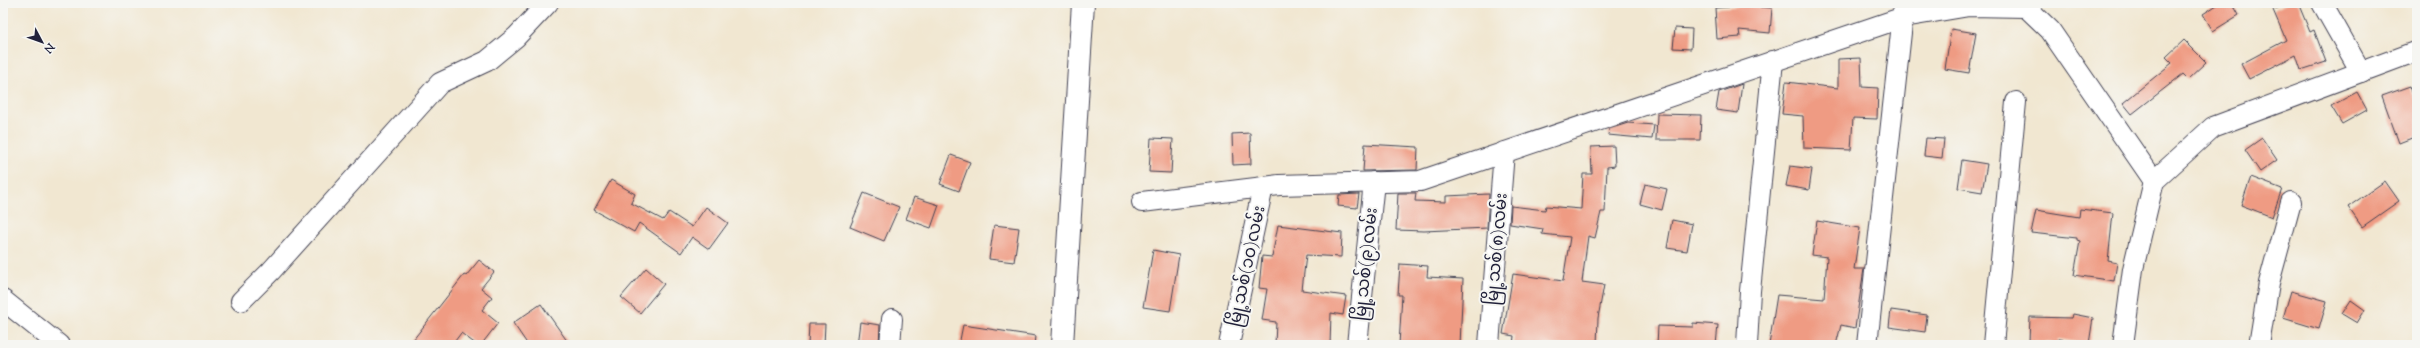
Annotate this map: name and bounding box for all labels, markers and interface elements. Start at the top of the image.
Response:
north arrow [22,22,62,62]
text: N [40,39,58,57]
street label: မြို့သစ်(၈)လမ်း [1480,192,1515,306]
street label: မြို့သစ်(၁၀)လမ်း [1222,203,1273,329]
street label: မြို့သစ်(၉)လမ်း [1348,206,1385,322]

